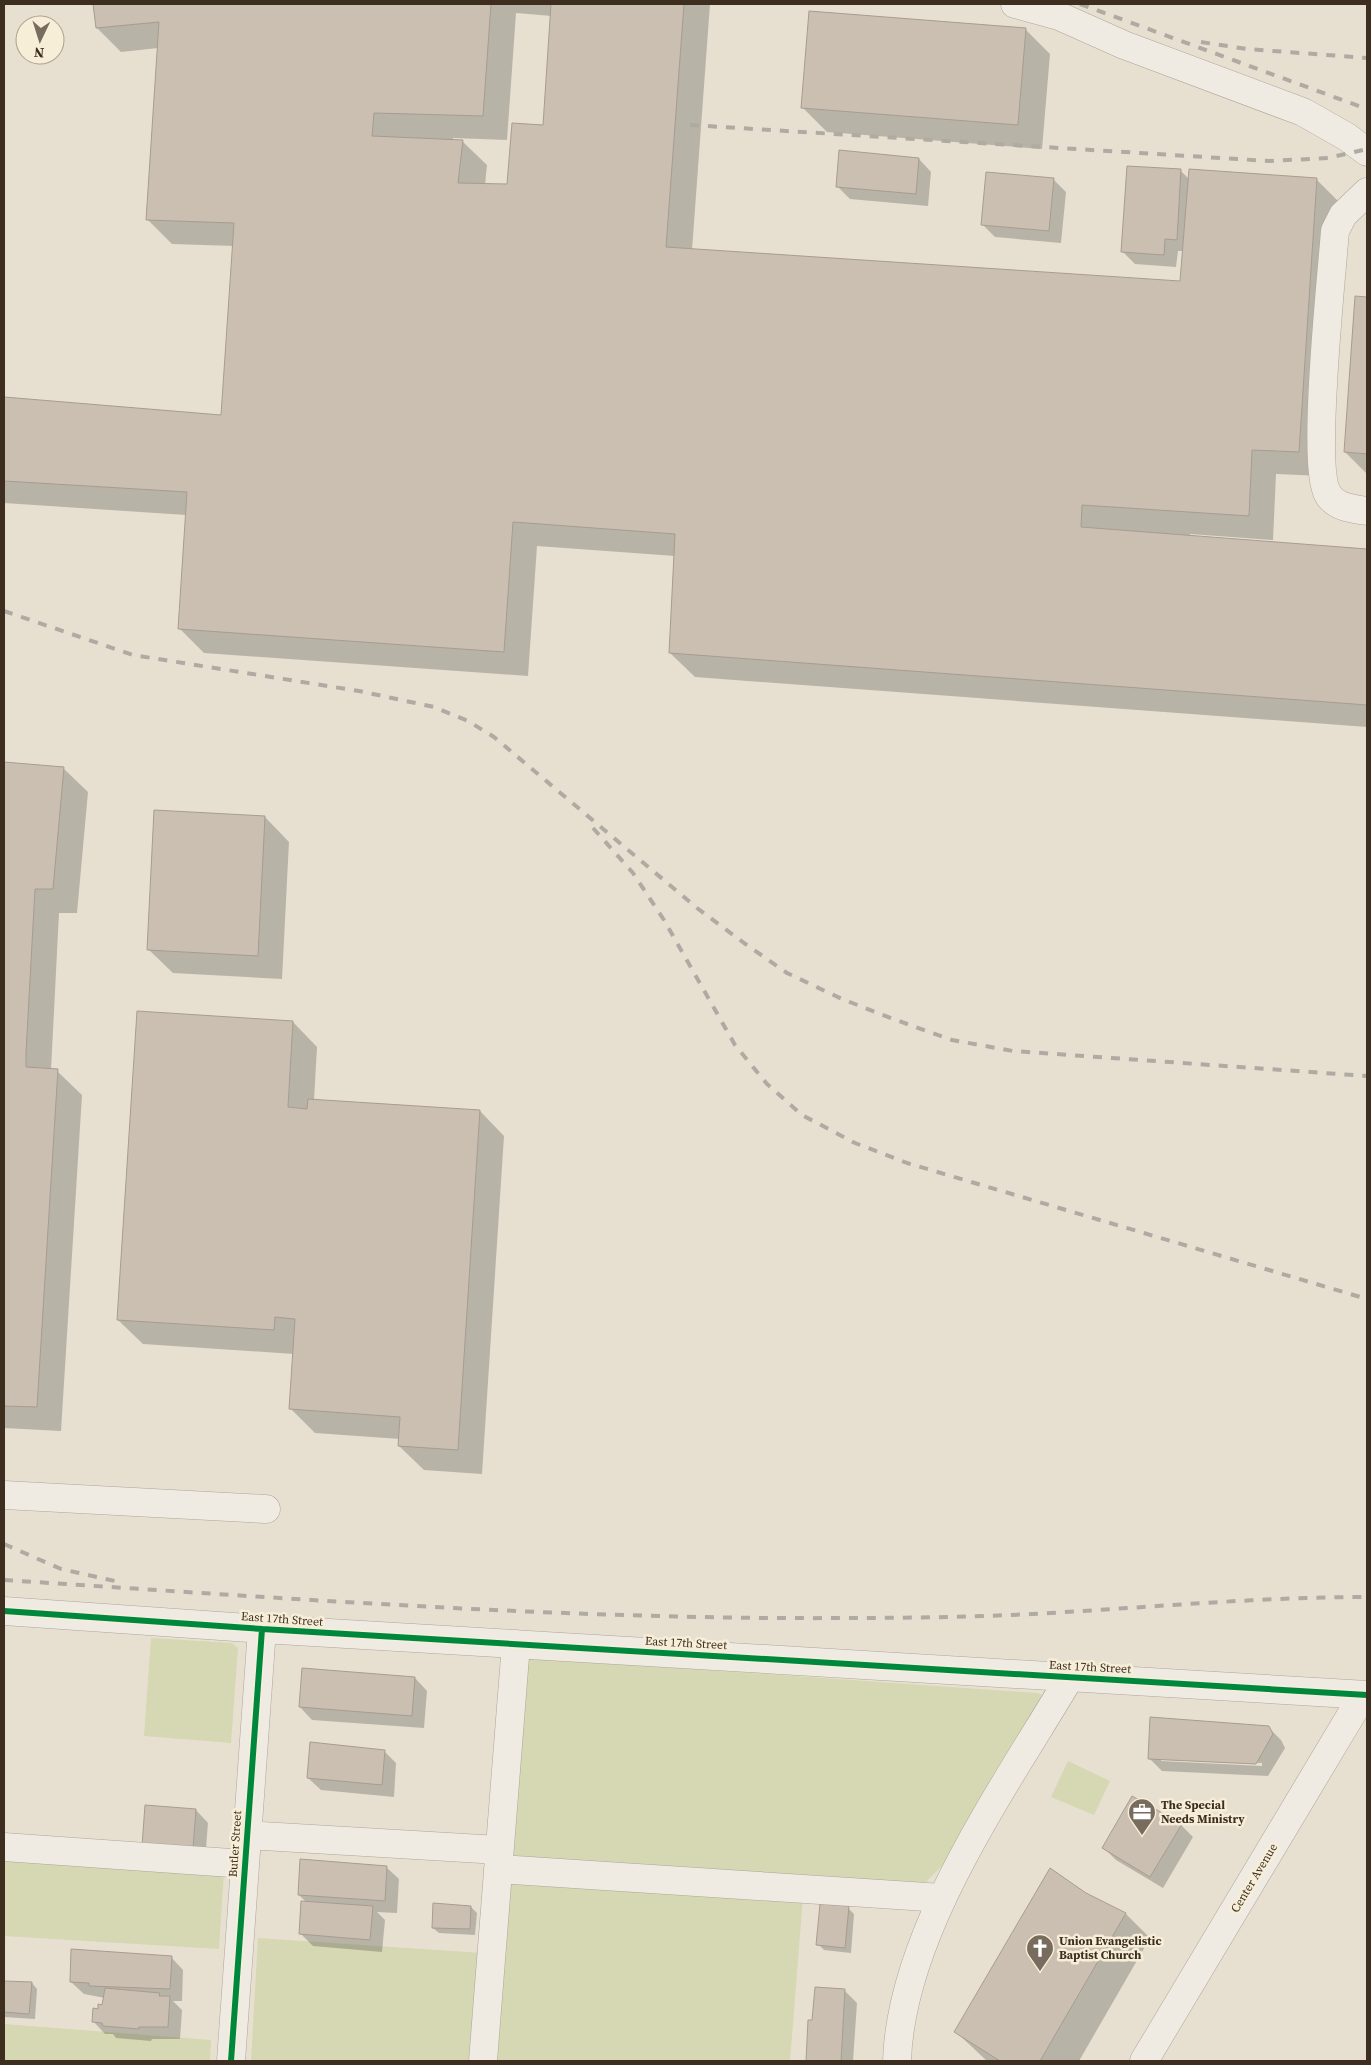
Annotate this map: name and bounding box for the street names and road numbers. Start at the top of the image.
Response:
street label: East 17th Street [240,1608,324,1630]
street label: East 17th Street [645,1633,728,1653]
street label: East 17th Street [1049,1657,1132,1677]
street label: Butler Street [225,1810,245,1878]
street label: Center Avenue [1227,1840,1281,1916]

